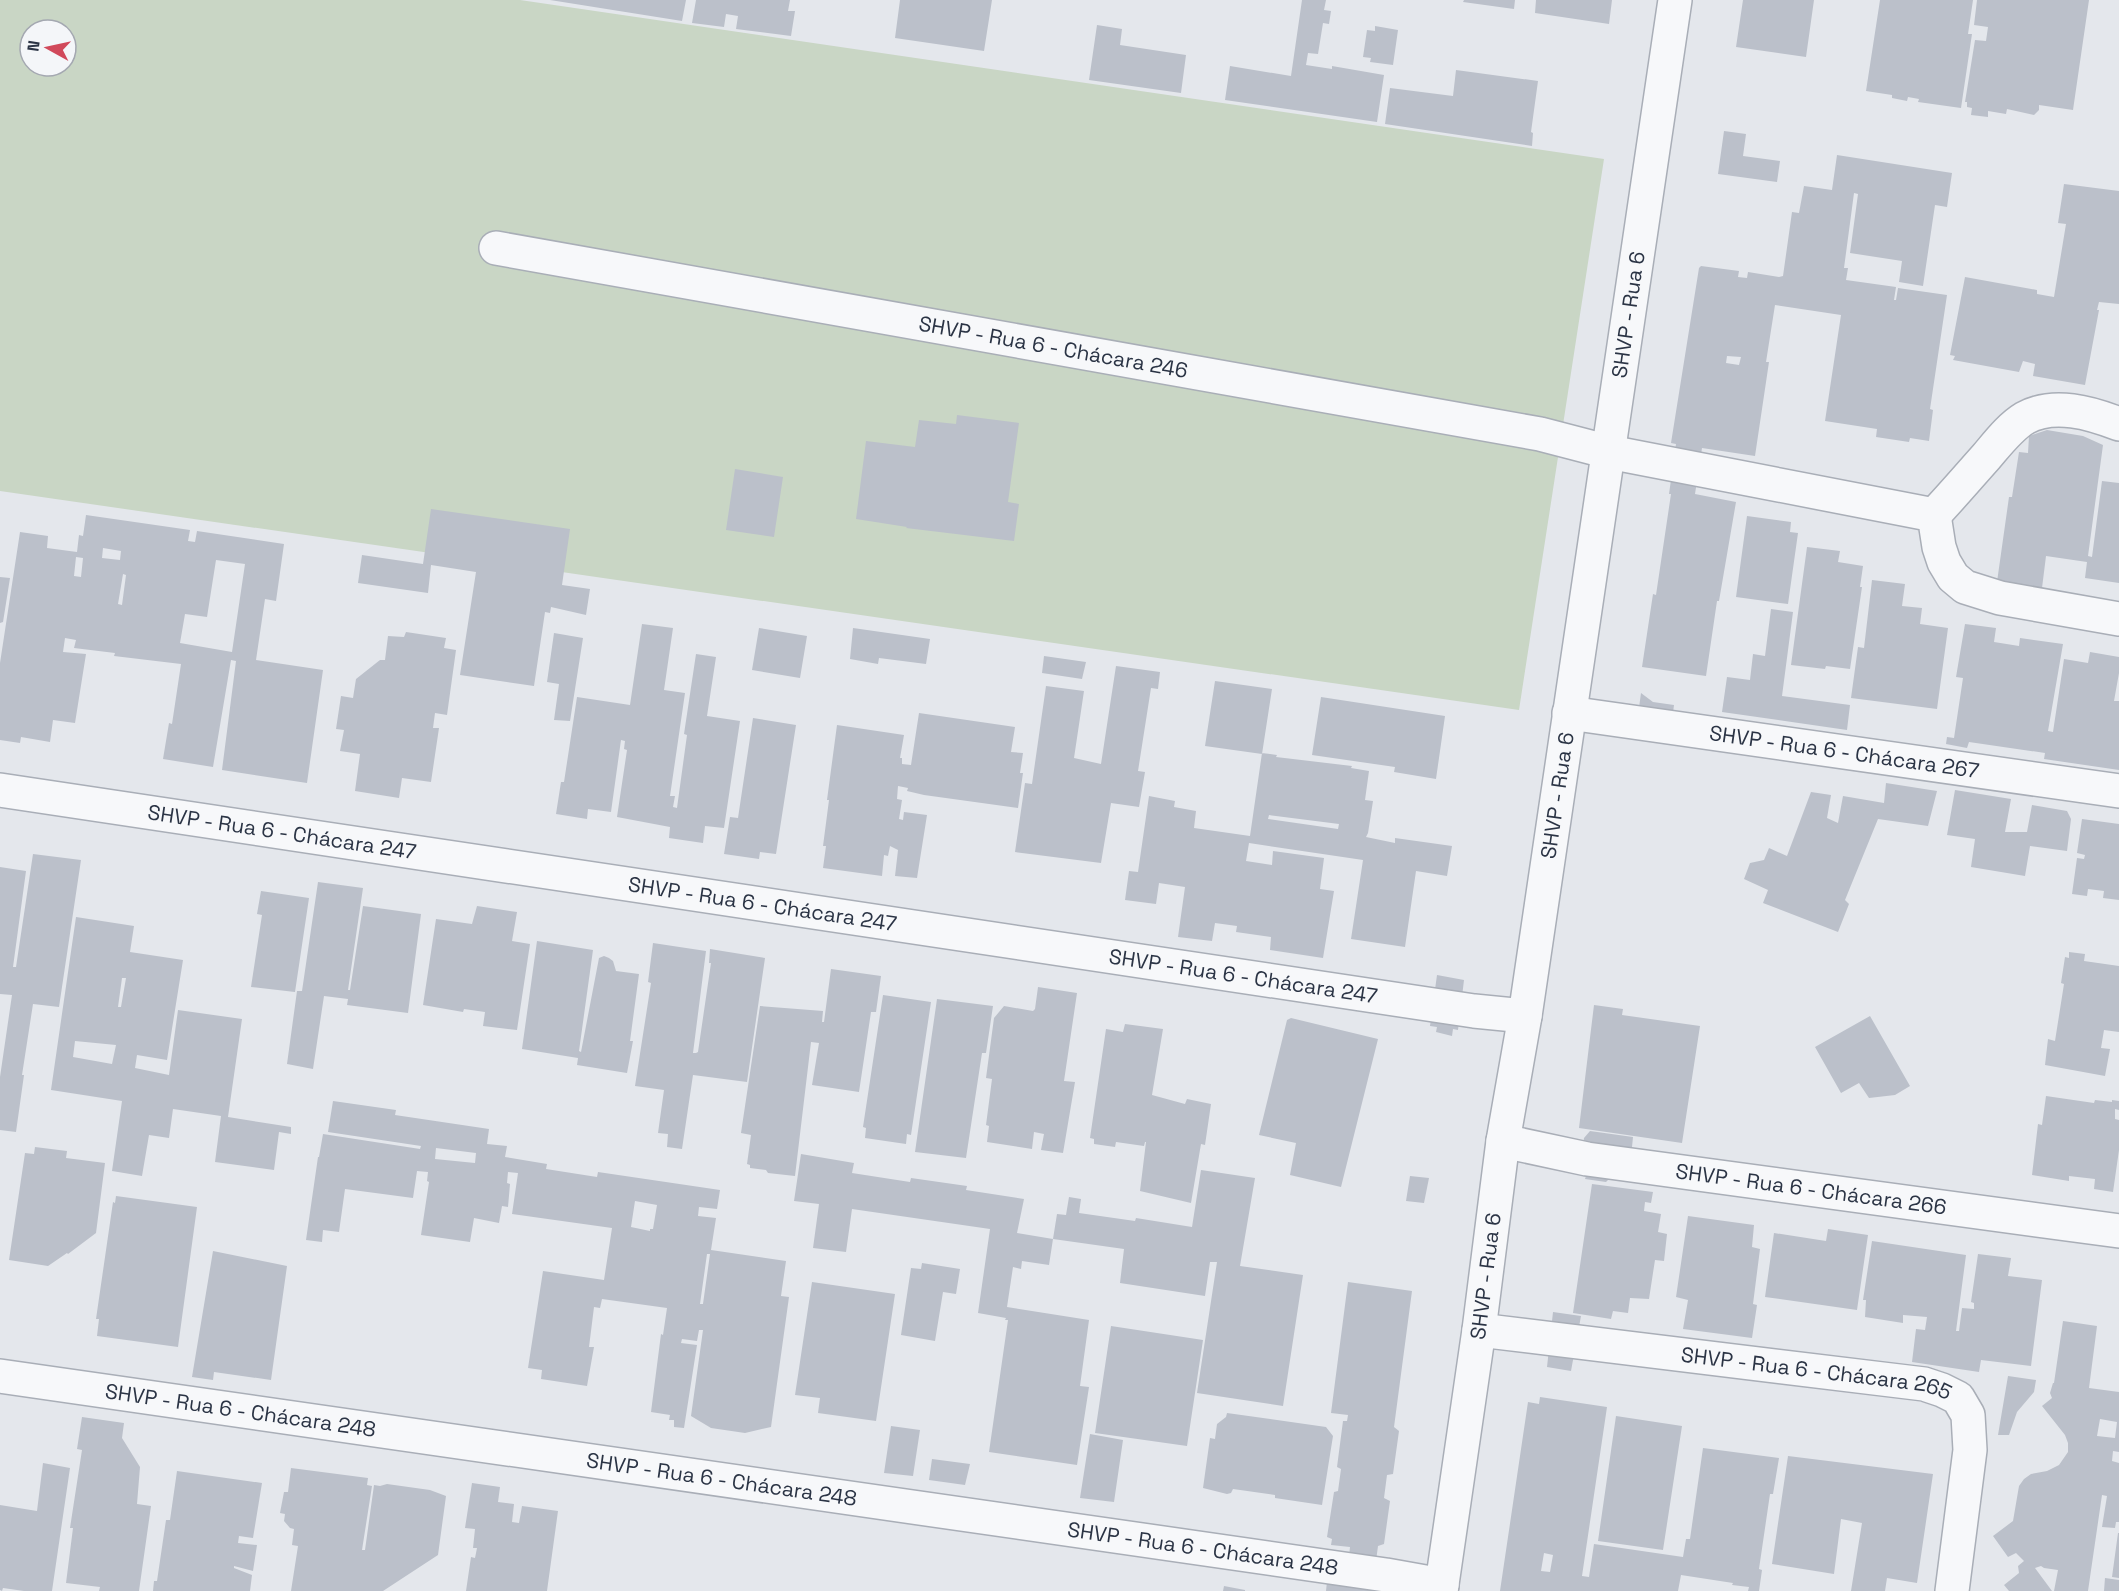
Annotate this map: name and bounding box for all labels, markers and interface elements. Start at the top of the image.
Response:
north arrow [18,18,78,78]
text: N [22,39,45,53]
street label: SHVP - Rua 6 [1605,249,1651,380]
street label: SHVP - Rua 6 - Chácara 246 [917,310,1190,384]
street label: SHVP - Rua 6 - Chácara 267 [1708,719,1981,784]
street label: SHVP - Rua 6 [1534,730,1580,861]
street label: SHVP - Rua 6 - Chácara 247 [146,798,418,865]
street label: SHVP - Rua 6 - Chácara 247 [626,870,899,937]
street label: SHVP - Rua 6 - Chácara 247 [1107,942,1379,1009]
street label: SHVP - Rua 6 - Chácara 266 [1674,1157,1948,1221]
street label: SHVP - Rua 6 [1464,1211,1507,1341]
street label: SHVP - Rua 6 - Chácara 265 [1679,1341,1957,1406]
street label: SHVP - Rua 6 - Chácara 248 [103,1377,378,1443]
street label: SHVP - Rua 6 - Chácara 248 [585,1446,859,1512]
street label: SHVP - Rua 6 - Chácara 248 [1066,1515,1340,1581]

